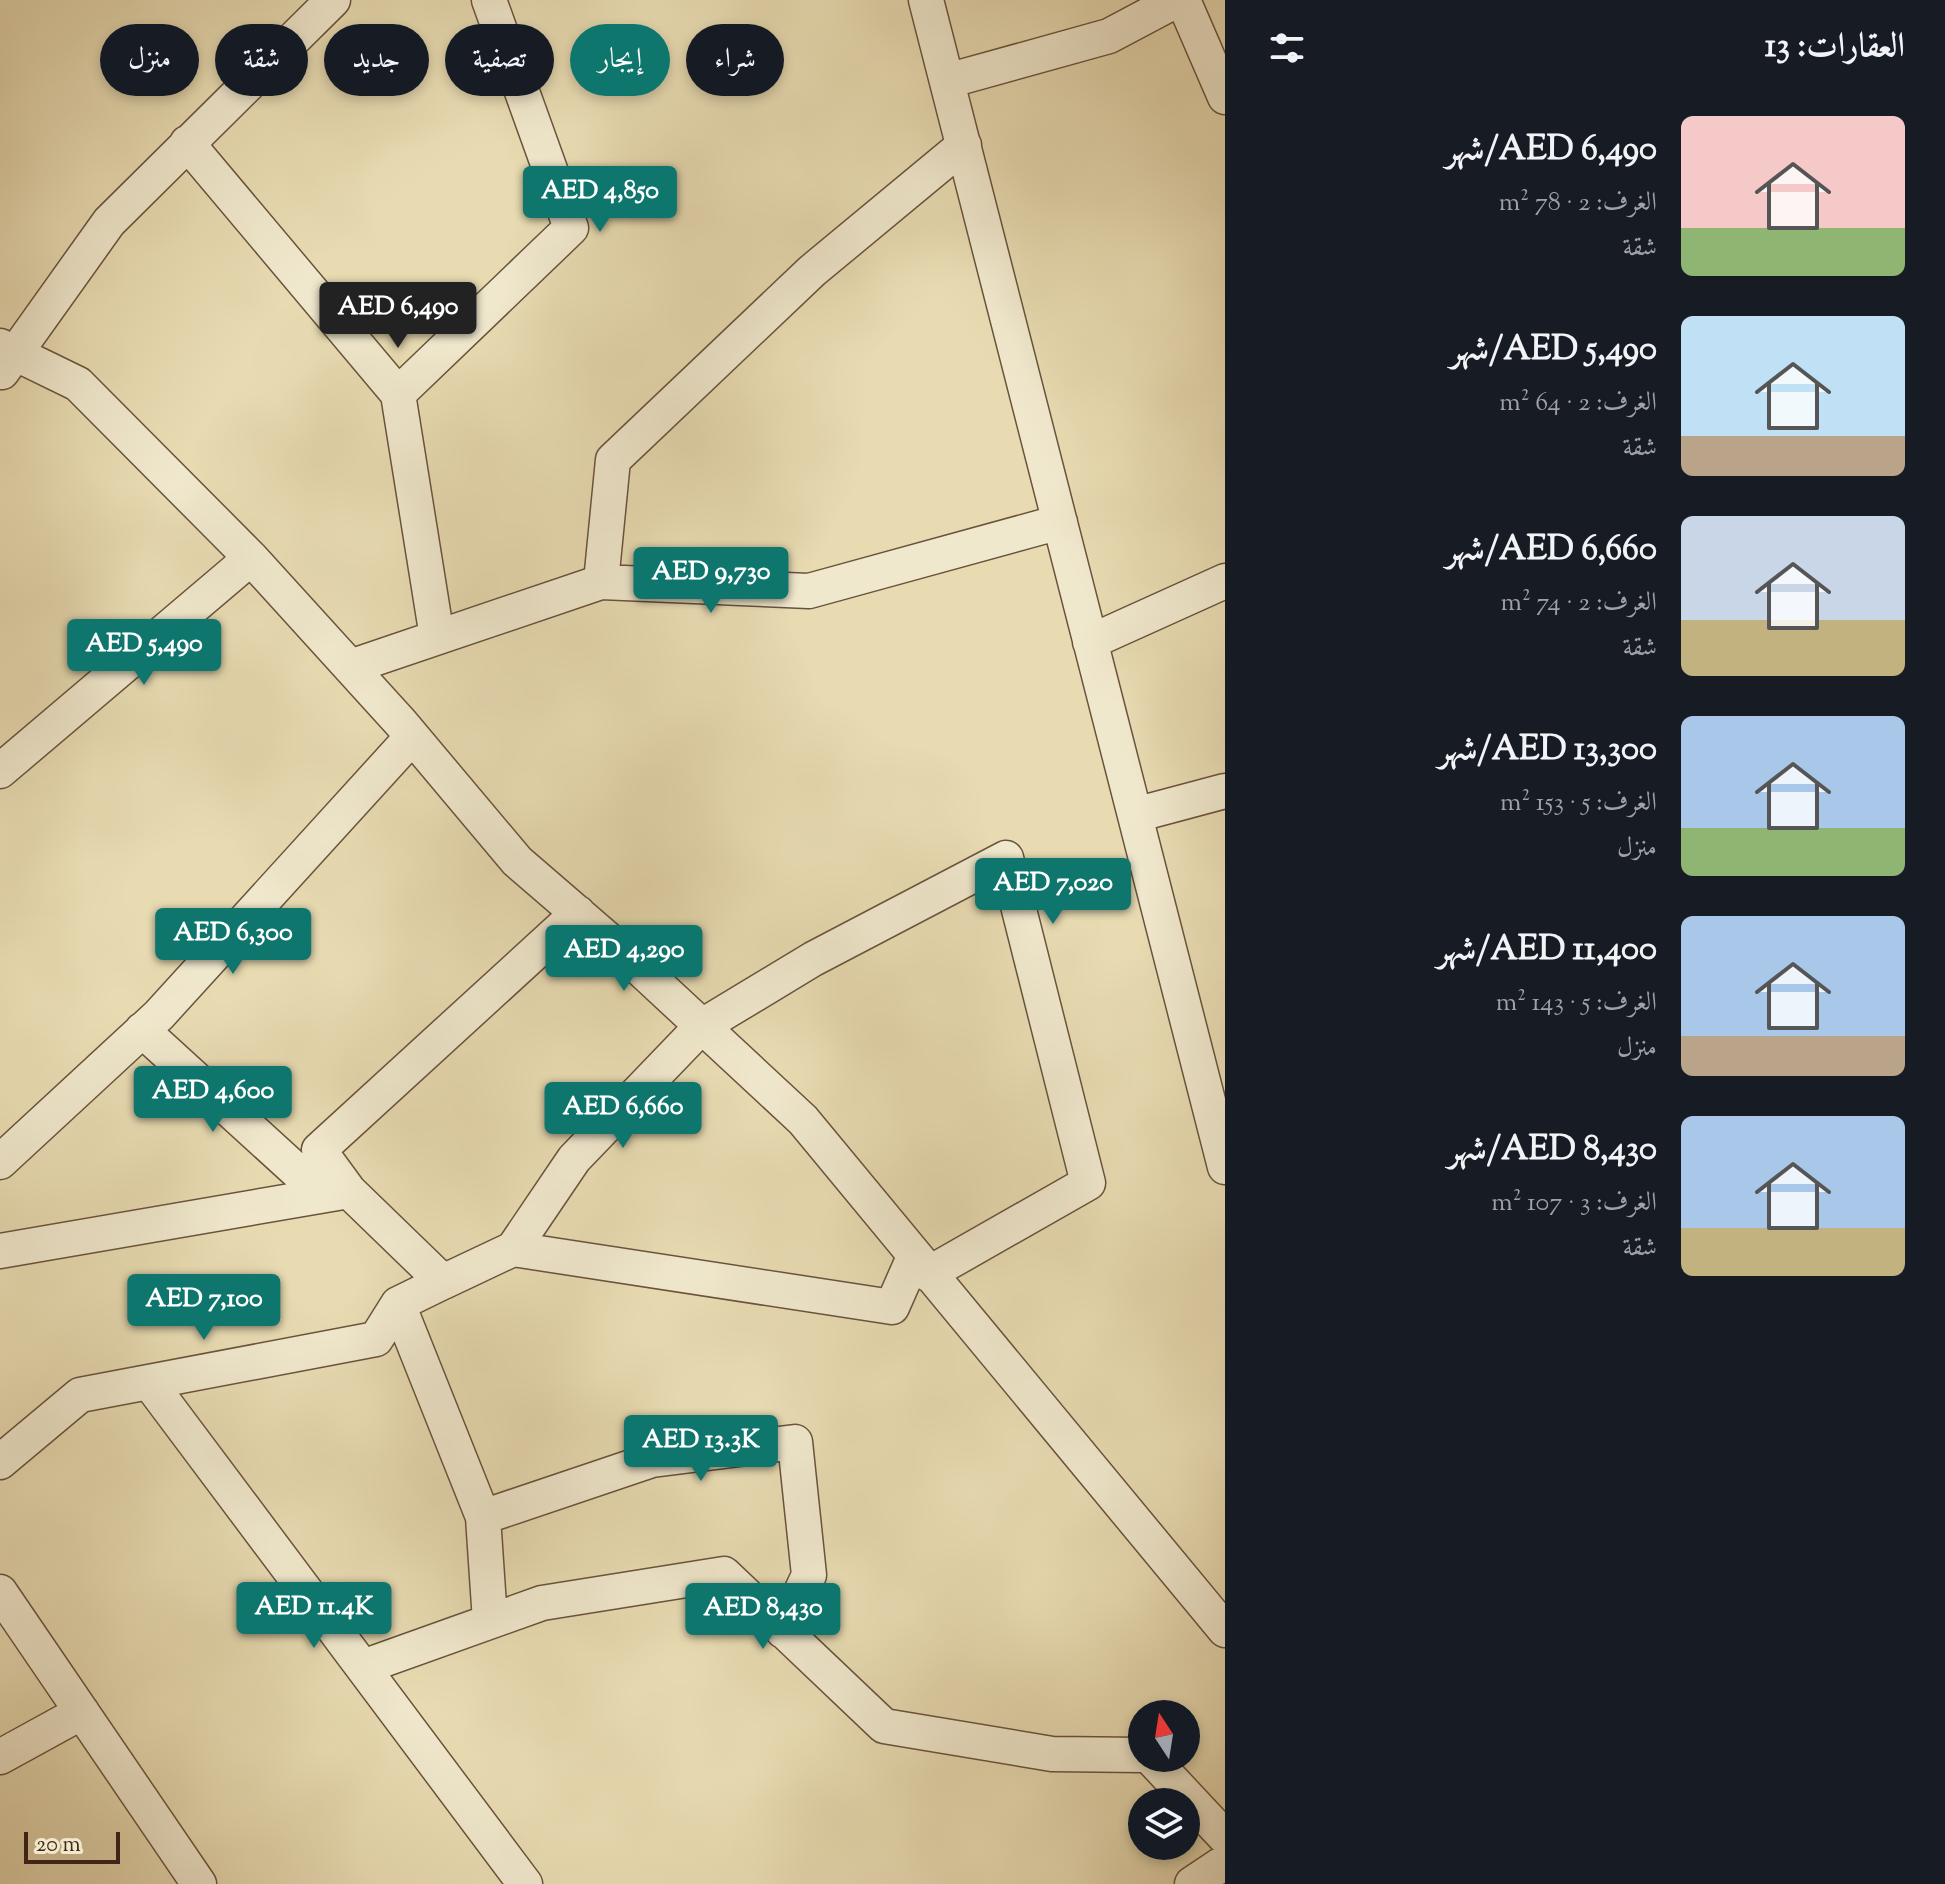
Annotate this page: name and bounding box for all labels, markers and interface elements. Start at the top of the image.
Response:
text: العقارات: 13 [1765,23,1905,72]
chip: منزل [100,24,199,96]
chip: شقة [215,24,308,96]
chip: جديد [324,24,429,96]
chip: تصفية [445,24,554,96]
chip: إيجار [570,24,670,96]
chip: شراء [686,24,784,96]
icon: filters [1265,26,1309,70]
text: AED 6,490/شهر [1445,126,1657,175]
icon: home [1745,148,1841,244]
pin: AED 4,850 [508,166,692,234]
text: AED 4,850 [541,173,659,210]
text: الغرف: 2 · 78 m² [1499,185,1657,222]
text: شقة [1623,230,1657,267]
pin: AED 6,490 [306,282,490,350]
text: AED 6,490 [337,289,459,326]
text: AED 5,490/شهر [1450,326,1657,375]
icon: home [1745,348,1841,444]
text: الغرف: 2 · 64 m² [1499,385,1657,422]
text: شقة [1623,430,1657,467]
text: AED 6,660/شهر [1446,526,1657,575]
pin: AED 9,730 [619,547,803,615]
icon: home [1745,548,1841,644]
text: AED 9,730 [651,554,771,591]
text: الغرف: 2 · 74 m² [1501,585,1657,622]
pin: AED 5,490 [52,619,236,687]
text: AED 5,490 [85,626,203,663]
text: شقة [1623,630,1657,667]
text: AED 13,300/شهر [1438,726,1657,775]
icon: home [1745,748,1841,844]
text: الغرف: 5 · 153 m² [1500,785,1657,822]
text: منزل [1617,830,1657,867]
pin: AED 7,020 [961,858,1145,926]
text: AED 7,020 [993,865,1113,902]
pin: AED 6,300 [141,908,325,976]
text: AED 6,300 [173,915,293,952]
pin: AED 4,290 [532,925,716,993]
text: AED 11,400/شهر [1437,926,1657,975]
text: AED 4,290 [563,932,685,969]
icon: home [1745,948,1841,1044]
text: الغرف: 5 · 143 m² [1496,985,1657,1022]
text: منزل [1617,1030,1657,1067]
pin: AED 4,600 [121,1066,305,1134]
text: AED 4,600 [152,1073,274,1110]
pin: AED 6,660 [531,1082,715,1150]
text: AED 6,660 [563,1089,683,1126]
text: AED 8,430/شهر [1448,1126,1657,1175]
icon: home [1745,1148,1841,1244]
text: الغرف: 3 · 107 m² [1491,1185,1657,1222]
text: شقة [1623,1230,1657,1267]
pin: AED 7,100 [112,1274,296,1342]
text: AED 7,100 [145,1281,263,1318]
pin: AED 13.3K [609,1415,793,1483]
text: AED 13.3K [642,1422,760,1459]
pin: AED 11.4K [222,1582,406,1650]
pin: AED 8,430 [671,1583,855,1651]
text: AED 11.4K [254,1589,374,1626]
text: AED 8,430 [703,1590,823,1627]
north arrow [1128,1700,1200,1772]
map controls [1128,1700,1200,1860]
button: layers [1128,1788,1200,1860]
scale bar [24,1828,120,1864]
text: 20 m [36,1830,81,1862]

